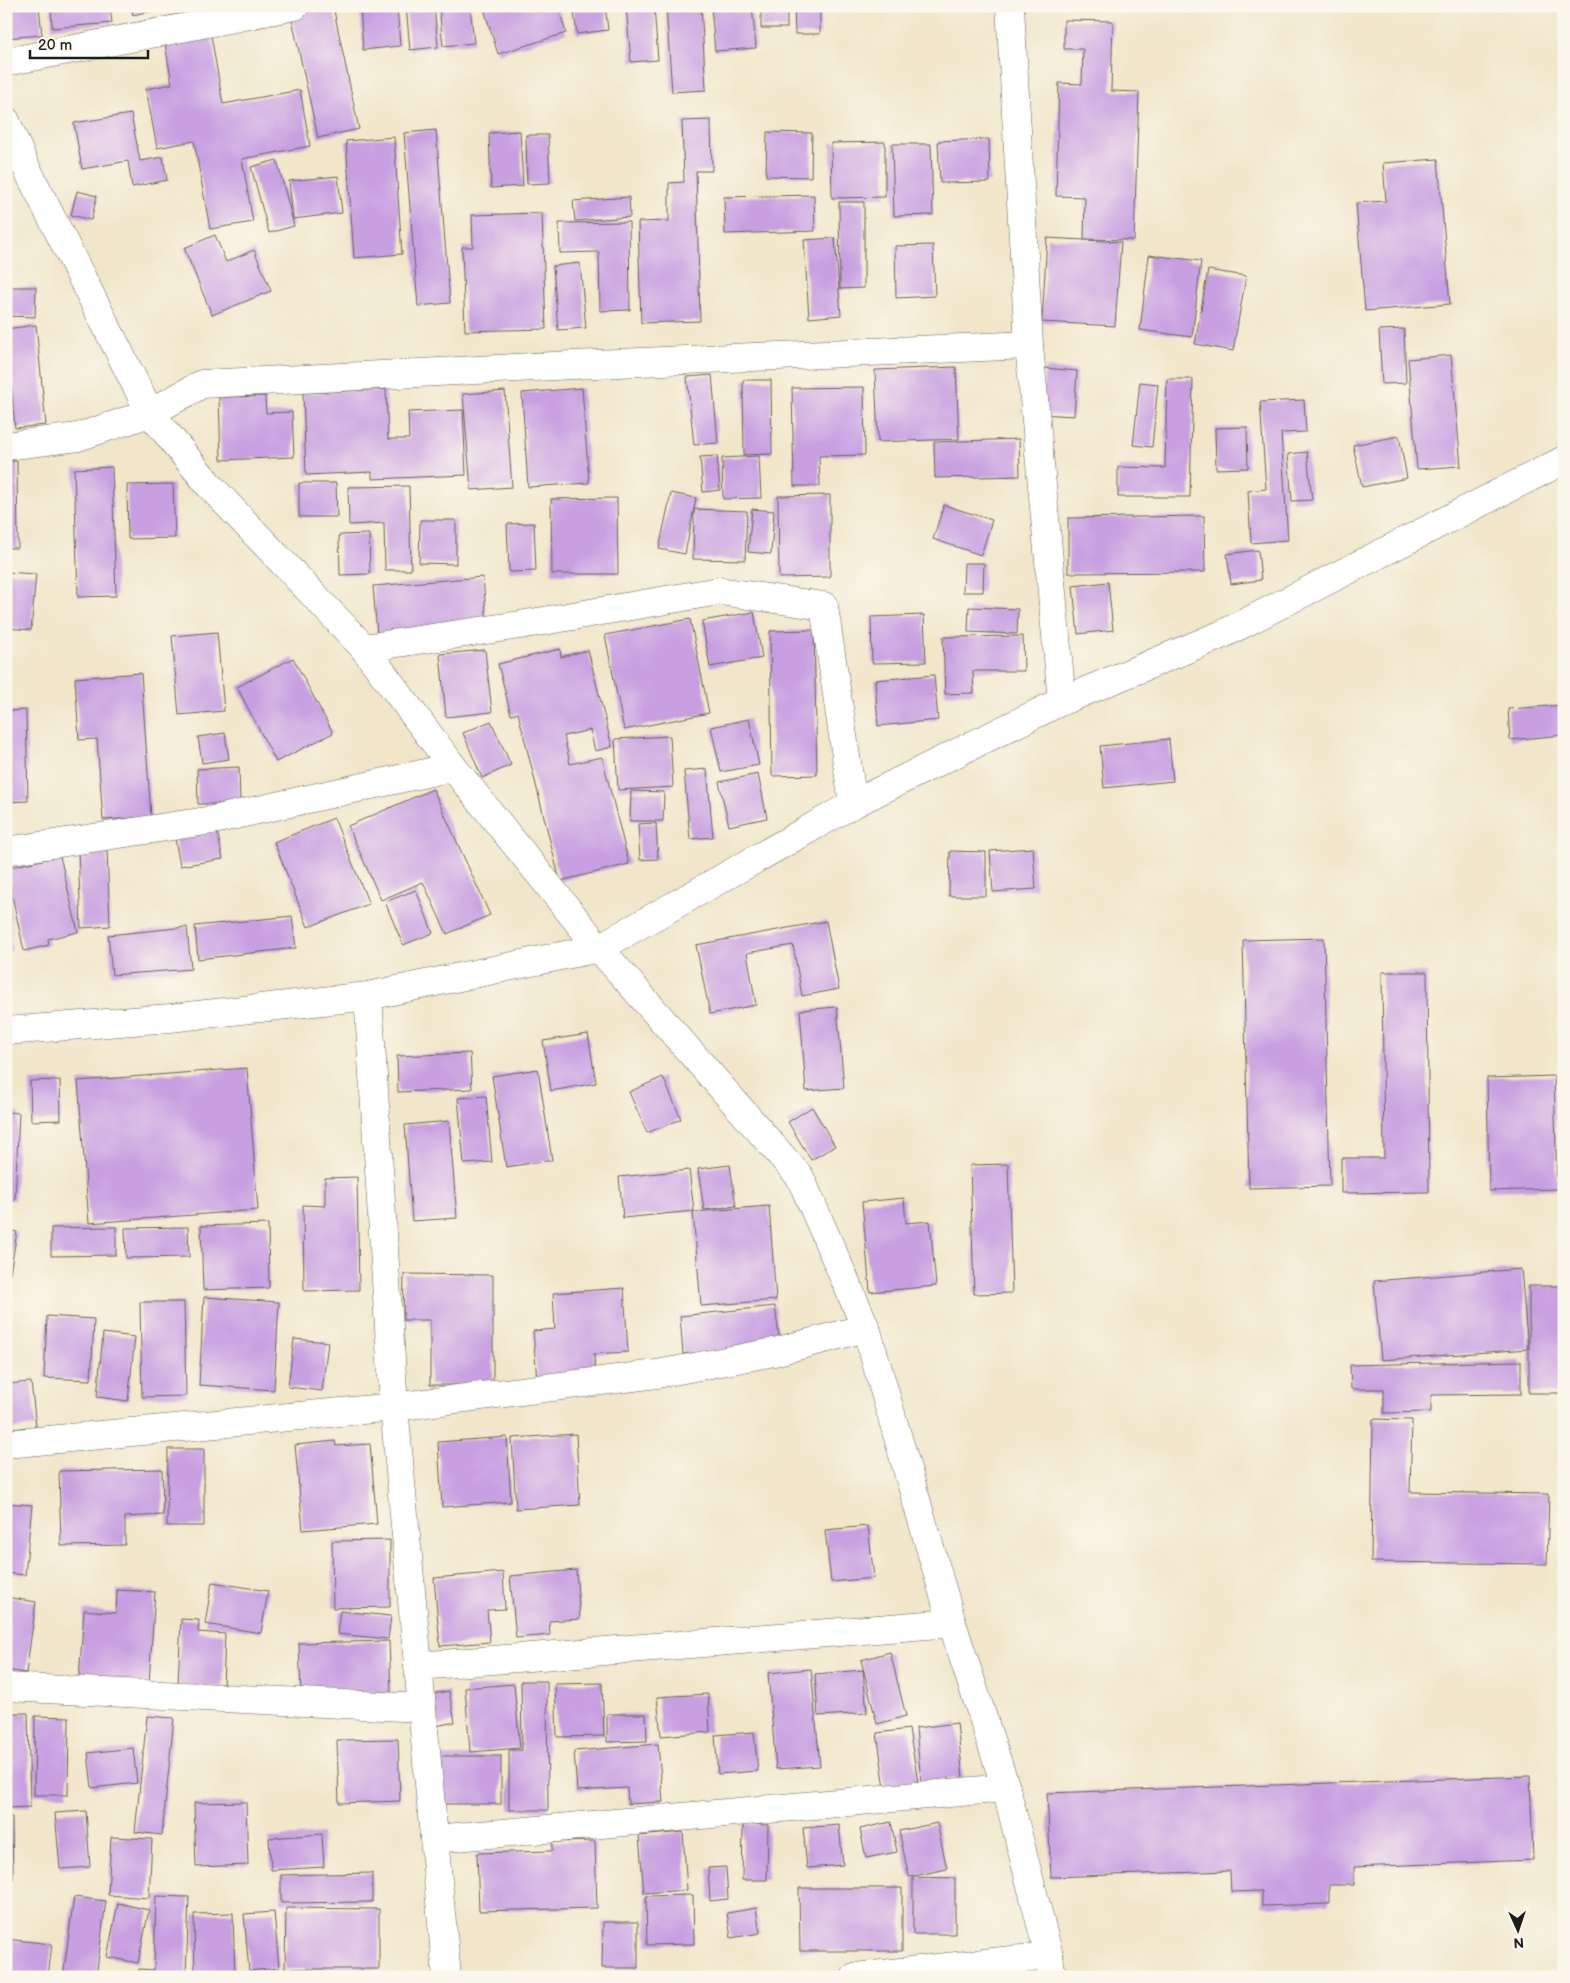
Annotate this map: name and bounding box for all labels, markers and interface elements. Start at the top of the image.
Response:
scale bar [30,28,148,60]
text: 20 m [38,36,72,55]
north arrow [1492,1906,1542,1956]
text: N [1513,1934,1524,1951]

